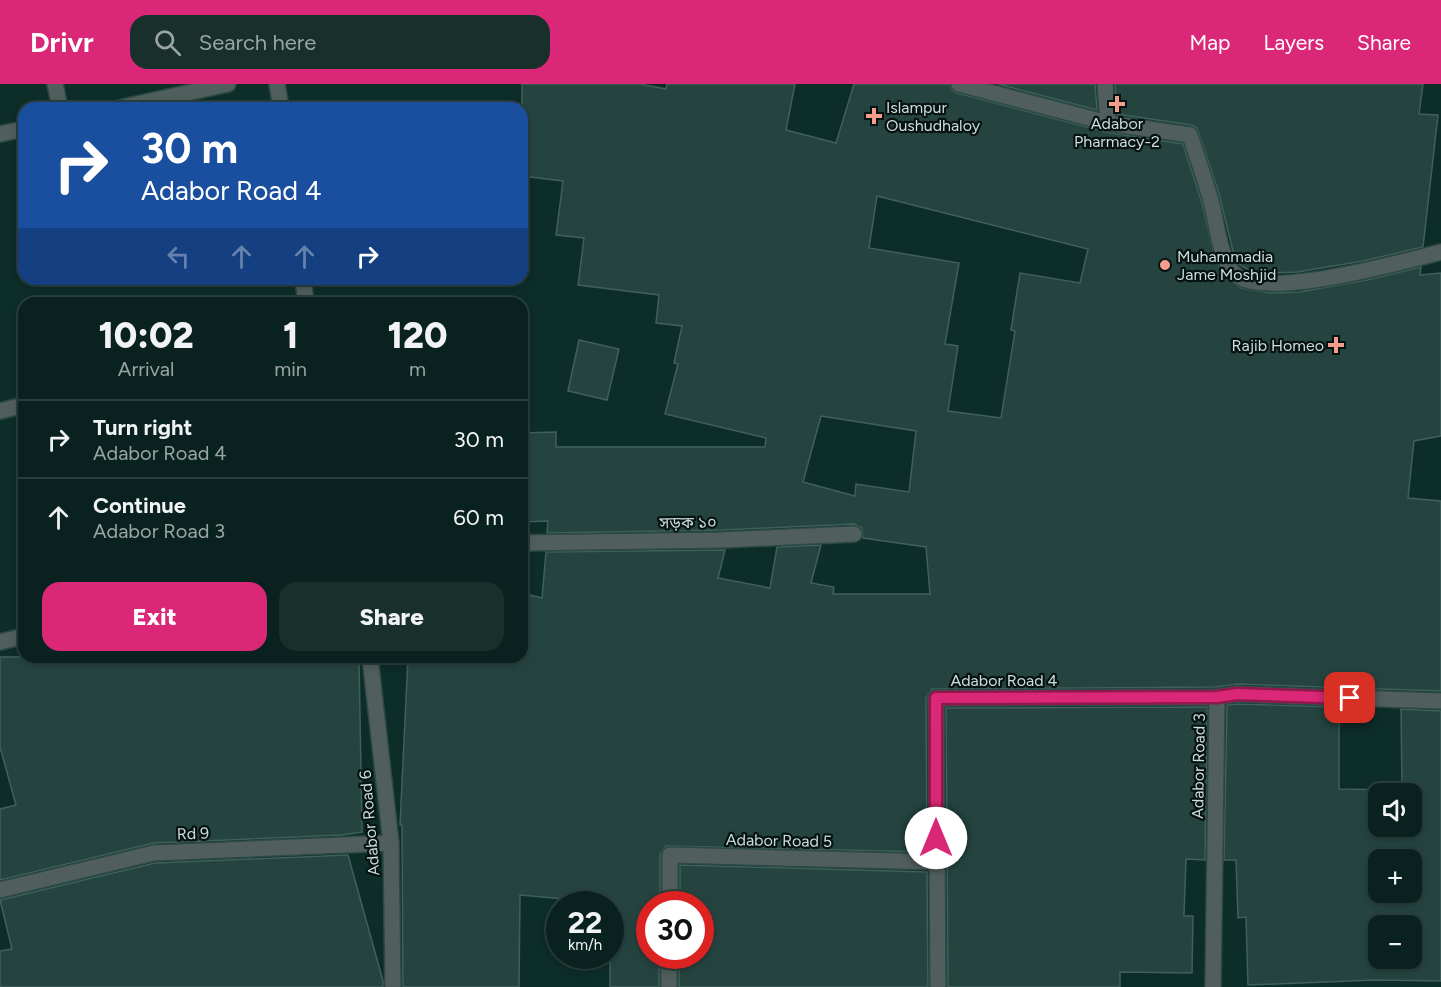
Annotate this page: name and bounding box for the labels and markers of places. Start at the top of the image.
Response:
marker: Adabor Pharmacy-2 [1110,97,1124,111]
place label: Islampur Oushudhaloy [886,98,981,135]
marker: Islampur Oushudhaloy [867,109,881,123]
place label: Adabor Pharmacy-2 [1074,114,1160,151]
place label: Muhammadia Jame Moshjid [1177,247,1276,284]
marker: Muhammadia Jame Moshjid [1158,258,1172,272]
place label: Rajib Homeo [1232,336,1324,355]
marker: Rajib Homeo [1329,338,1343,352]
pin [1324,672,1375,723]

